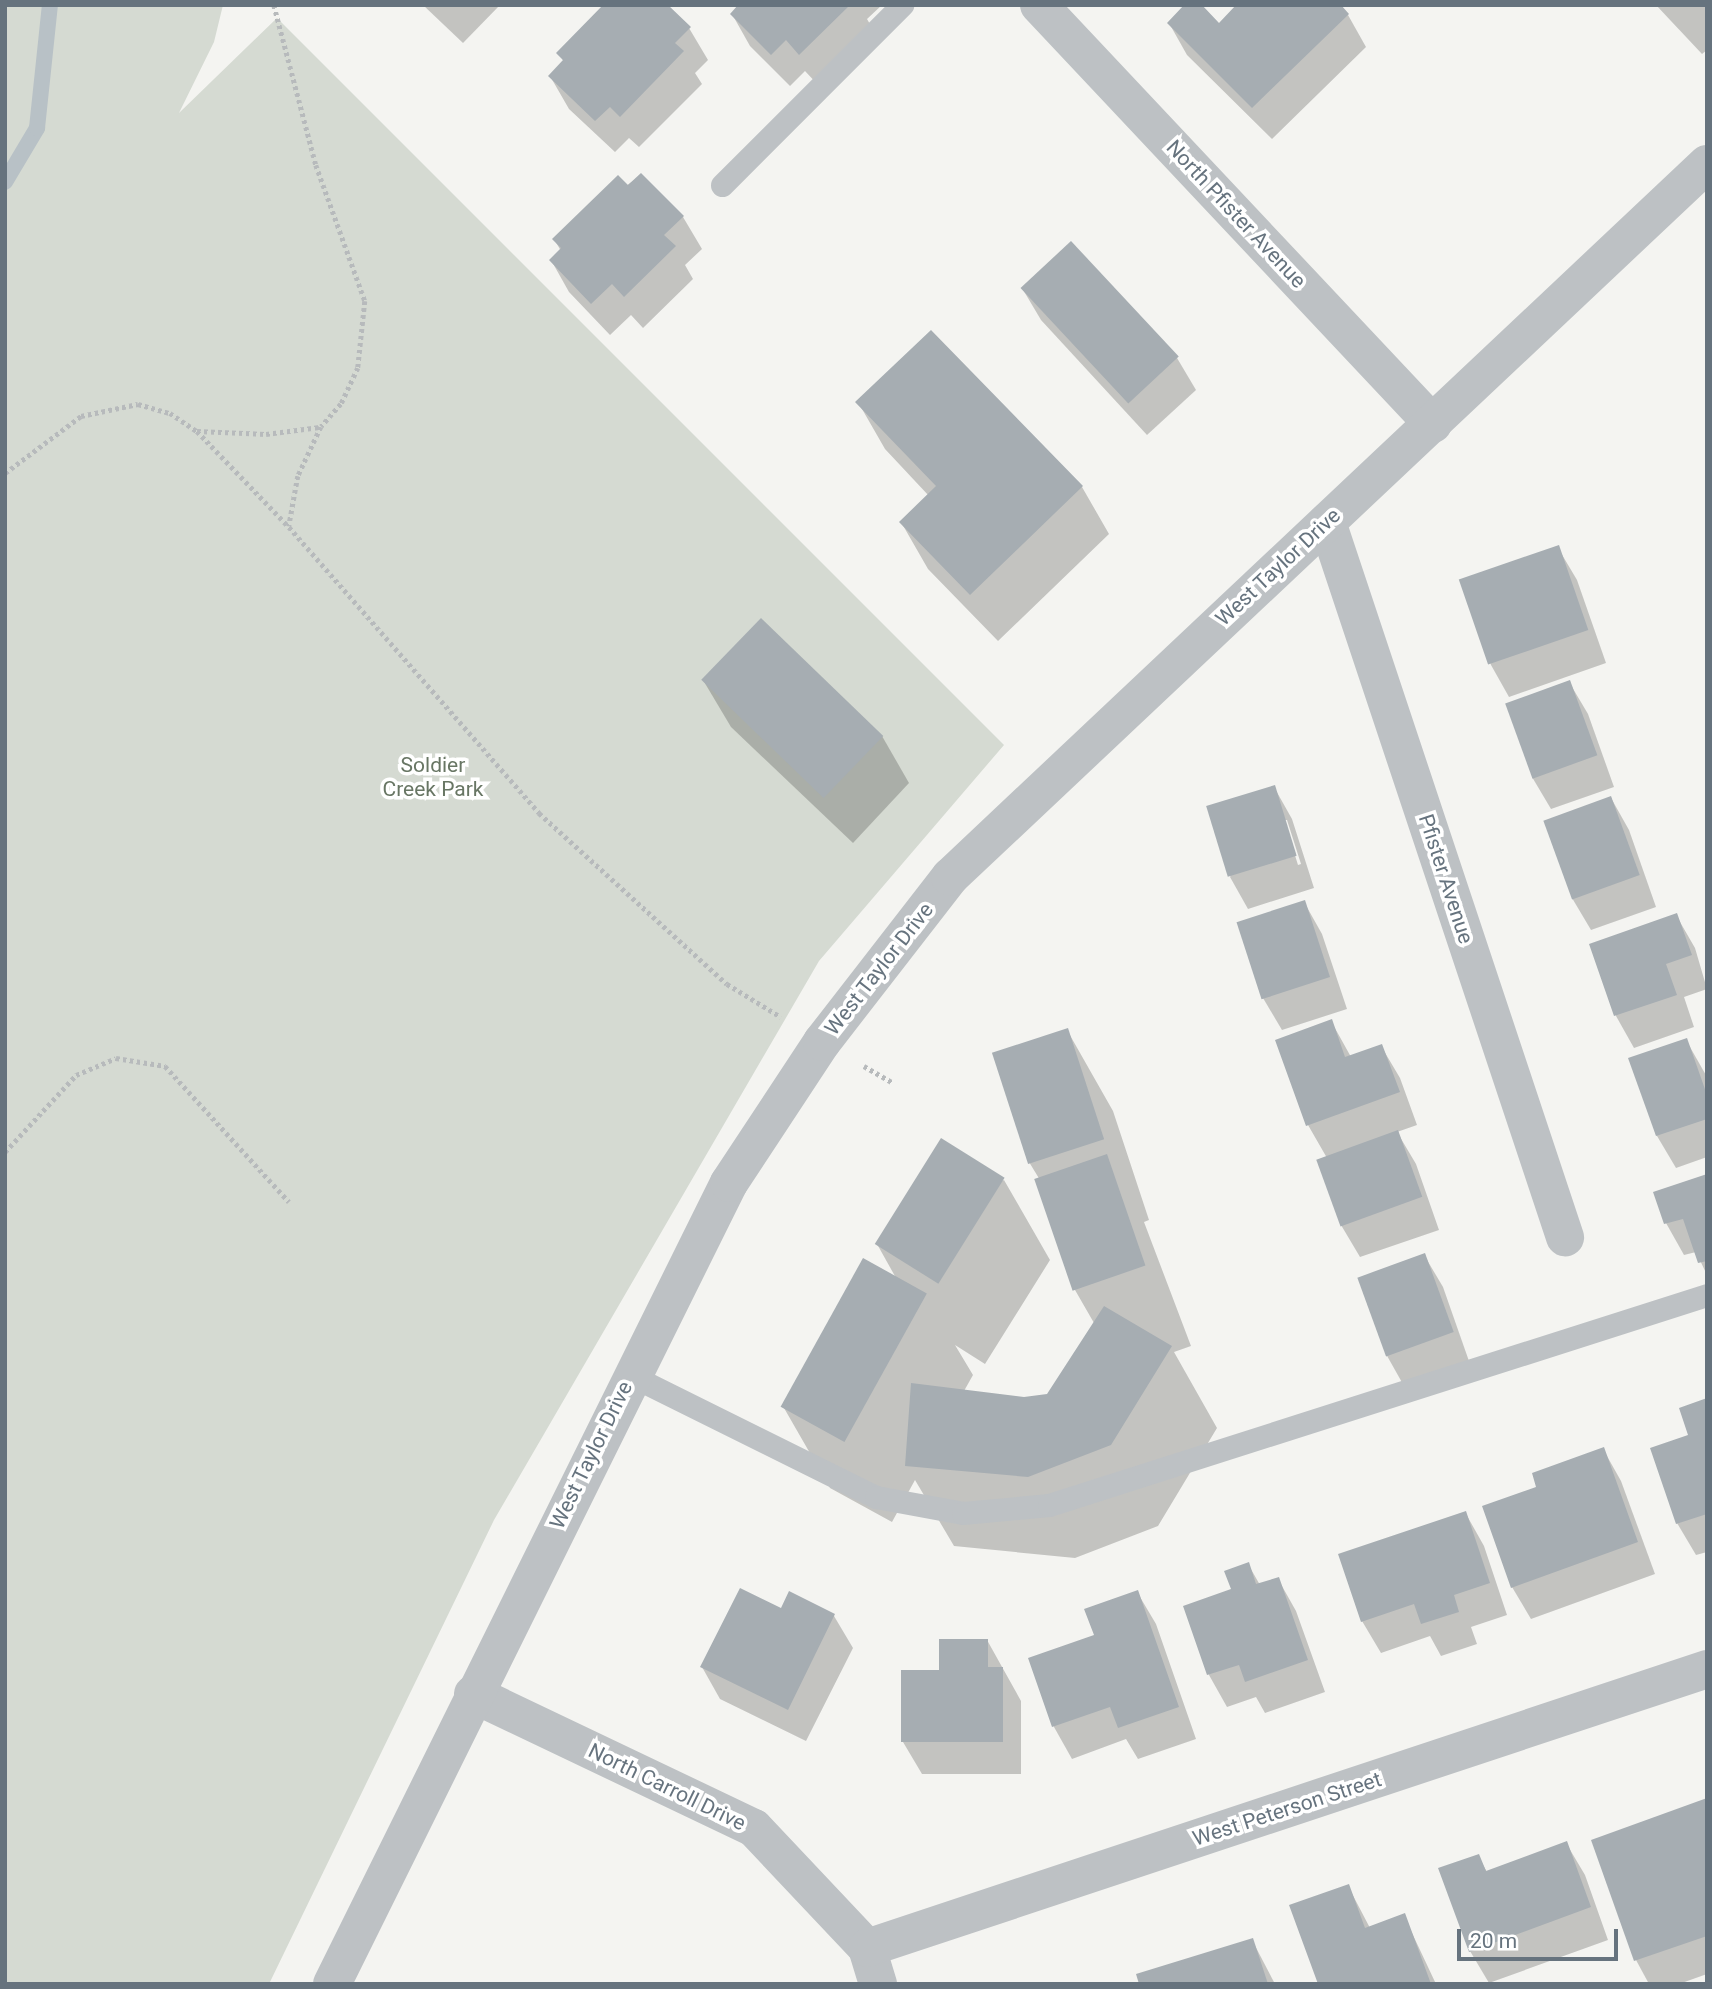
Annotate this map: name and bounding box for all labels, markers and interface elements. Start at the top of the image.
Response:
street label: North Pfister Avenue [1161,135,1311,293]
street label: West Taylor Drive [1210,503,1346,631]
park label: Soldier Creek Park [382,752,484,802]
street label: Pfister Avenue [1413,811,1479,947]
street label: West Taylor Drive [819,898,939,1040]
street label: West Taylor Drive [544,1377,638,1533]
street label: North Carroll Drive [584,1738,750,1836]
street label: West Peterson Street [1190,1767,1384,1851]
scale bar [1460,1916,1621,1960]
text: 20 m [1470,1929,1517,1953]

